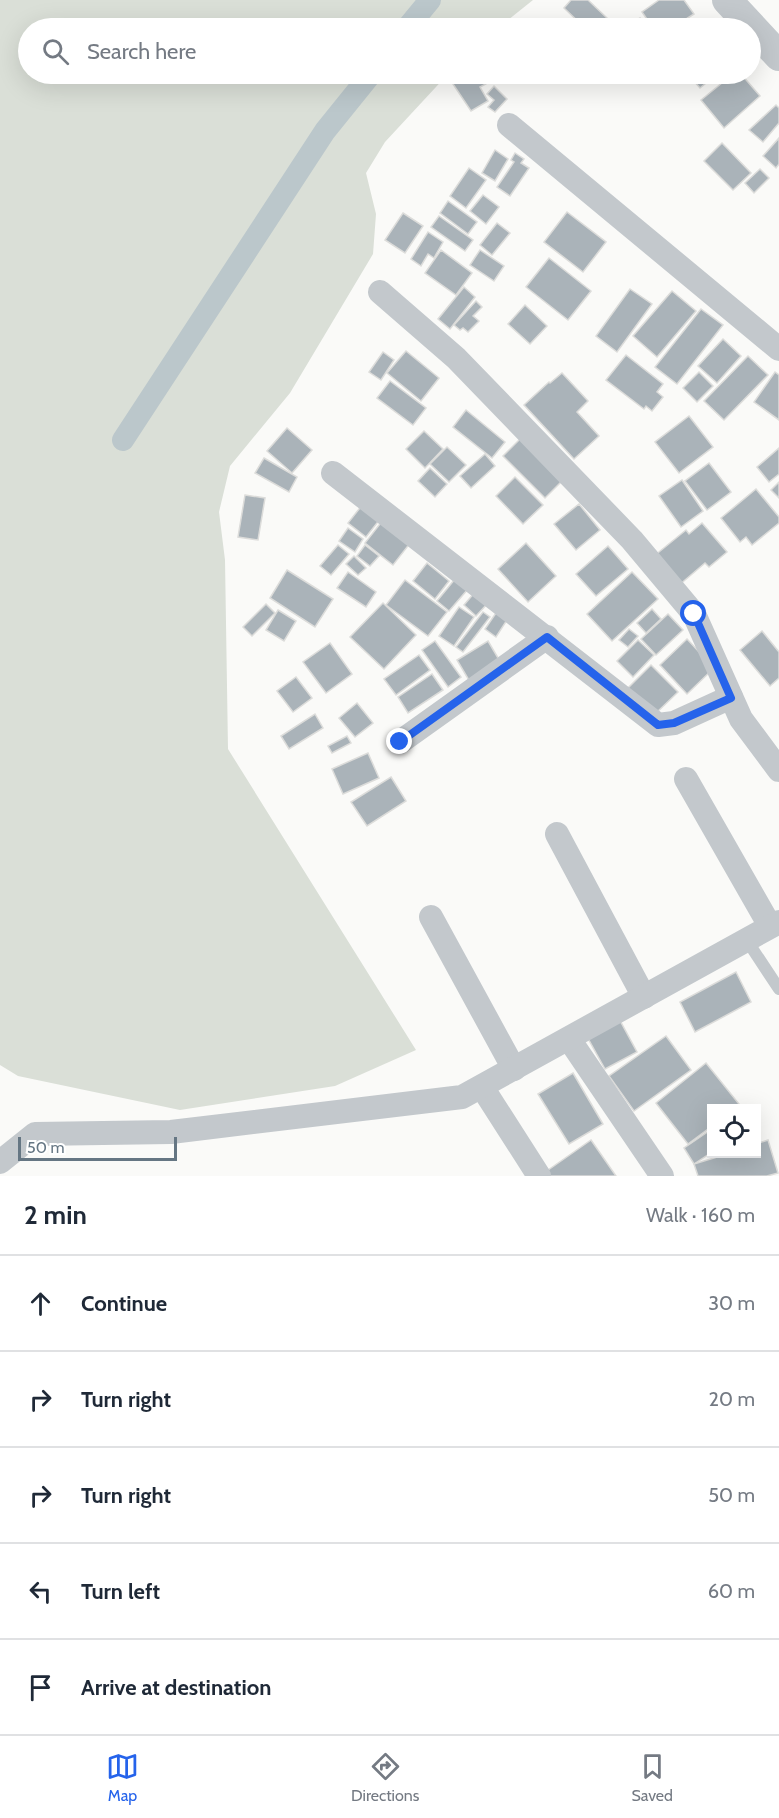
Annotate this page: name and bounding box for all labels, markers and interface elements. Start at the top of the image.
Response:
search box [18,18,761,84]
icon: search [39,35,72,68]
text: Search here [87,38,196,65]
route start [680,600,706,626]
route end [386,728,412,754]
map controls [707,1104,761,1158]
button: locate [707,1104,761,1158]
scale bar [18,1134,177,1162]
text: 50 m [27,1138,64,1157]
text: 2 min [24,1199,87,1231]
text: Walk · 160 m [646,1203,755,1227]
icon: ahead [24,1287,57,1320]
text: Continue [81,1290,167,1317]
text: 30 m [708,1291,755,1315]
icon: right [24,1383,57,1416]
text: Turn right [81,1386,171,1413]
text: 20 m [709,1387,755,1411]
icon: right [24,1479,57,1512]
text: Turn right [81,1482,171,1509]
text: 50 m [708,1483,755,1507]
icon: left [24,1575,57,1608]
text: Turn left [81,1578,160,1605]
text: 60 m [708,1579,755,1603]
icon: arrive [24,1671,57,1704]
text: Arrive at destination [81,1674,271,1701]
tab: Map [106,1750,139,1805]
tab: Directions [351,1750,419,1805]
tab: Saved [631,1750,673,1805]

